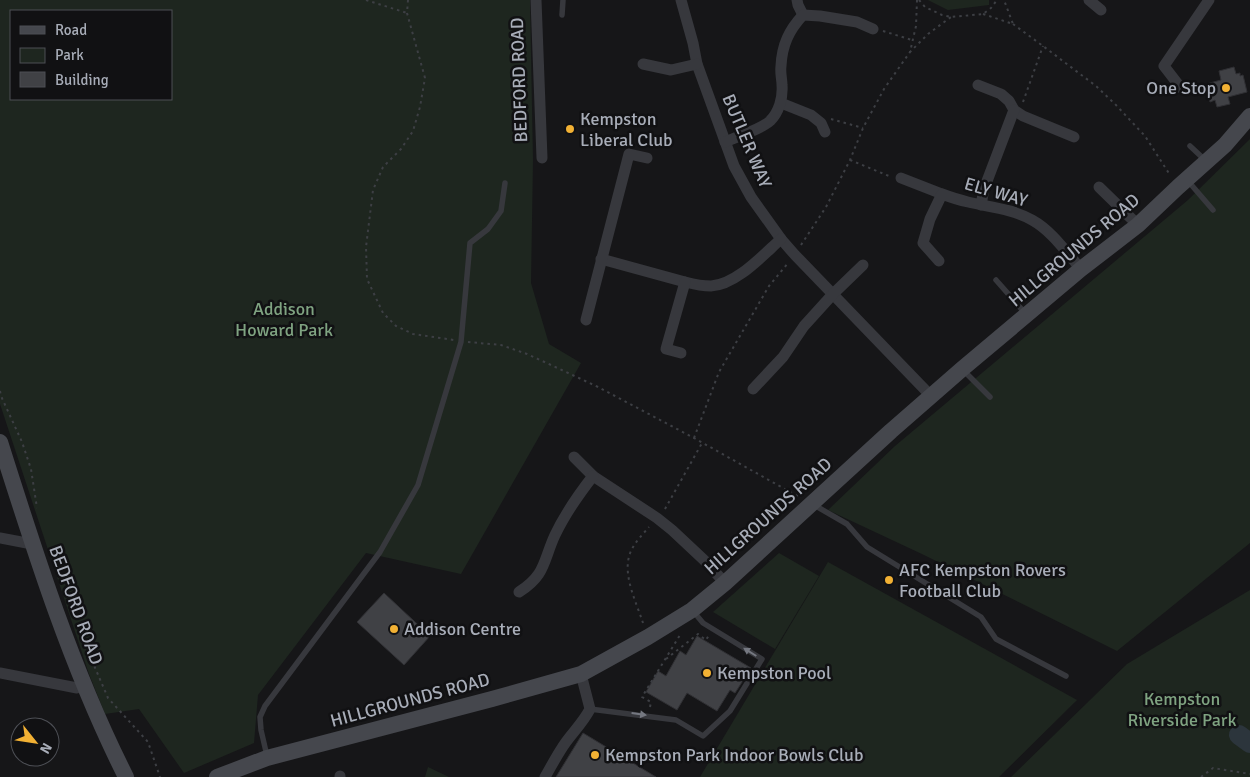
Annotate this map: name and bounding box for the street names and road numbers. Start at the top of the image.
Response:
street label: BEDFORD ROAD [506,17,532,143]
street label: BUTLER WAY [717,91,777,191]
street label: ELY WAY [962,173,1030,211]
street label: HILLGROUNDS ROAD [1004,189,1144,311]
street label: HILLGROUNDS ROAD [700,453,836,579]
street label: BEDFORD ROAD [44,542,108,668]
street label: HILLGROUNDS ROAD [328,668,492,732]

